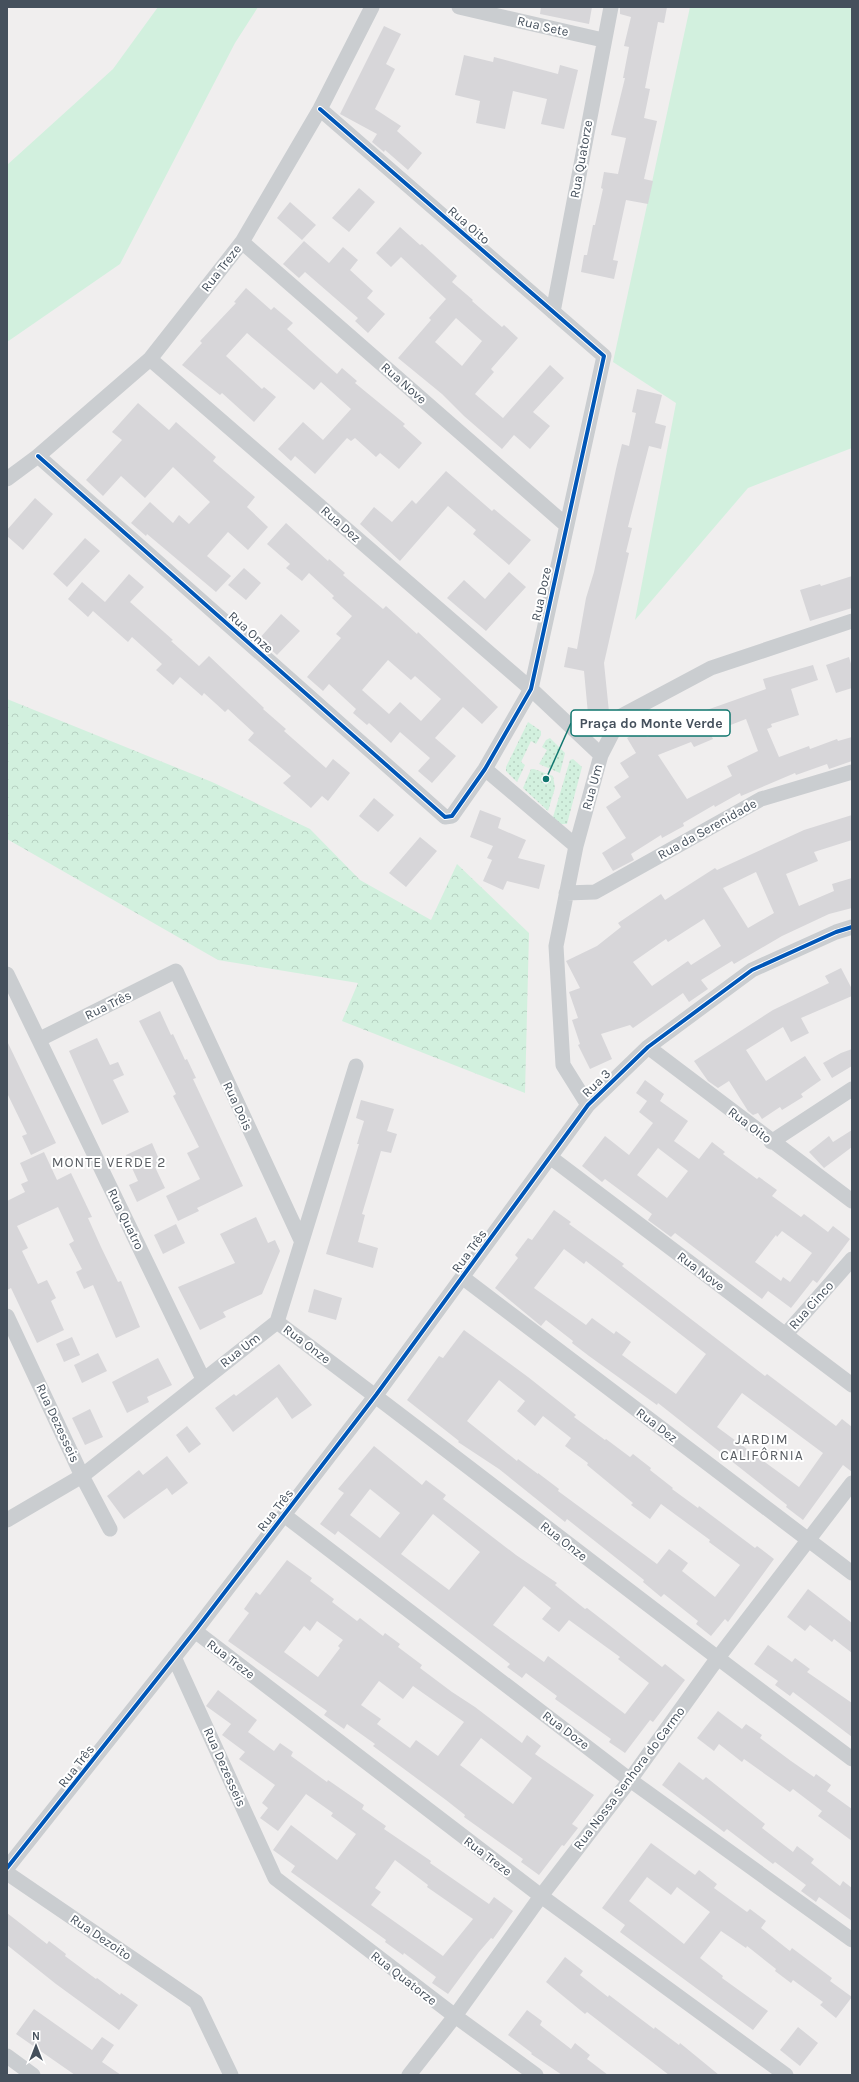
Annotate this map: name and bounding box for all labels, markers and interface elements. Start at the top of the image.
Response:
street label: Rua Sete [516,13,570,39]
street label: Rua Quatorze [567,118,595,199]
street label: Rua Oito [445,203,493,247]
street label: Rua Treze [198,241,244,295]
street label: Rua Nove [378,359,430,407]
street label: Rua Dez [318,503,364,545]
street label: Rua Doze [528,565,554,622]
street label: Rua Onze [225,608,277,656]
callout: Praça do Monte Verde [571,710,730,736]
text: Praça do Monte Verde [579,715,723,732]
street label: Rua Um [579,762,605,812]
street label: Rua da Serenidade [655,795,759,862]
street label: Rua Três [82,987,134,1023]
street label: Rua 3 [579,1066,613,1100]
street label: Rua Dois [220,1079,256,1133]
street label: Rua Oito [725,1104,775,1146]
district label: MONTE VERDE 2 [52,1154,166,1171]
street label: Rua Quatro [105,1186,147,1252]
street label: Rua Três [448,1226,490,1276]
street label: Rua Nove [674,1248,728,1294]
street label: Rua Cinco [785,1278,837,1332]
street label: Rua Onze [280,1321,334,1367]
street label: Rua Um [217,1330,263,1370]
street label: Rua Dezesseis [33,1381,83,1465]
street label: Rua Dez [634,1405,680,1445]
district label: JARDIM CALIFÔRNIA [720,1431,804,1464]
street label: Rua Três [254,1486,296,1534]
street label: Rua Onze [538,1518,591,1564]
street label: Rua Treze [204,1636,258,1682]
street label: Rua Nossa Senhora do Carmo [570,1704,688,1852]
street label: Rua Doze [540,1708,593,1753]
street label: Rua Dezesseis [201,1725,249,1809]
street label: Rua Três [55,1742,97,1790]
street label: Rua Treze [461,1833,515,1879]
street label: Rua Dezoito [68,1911,134,1963]
street label: Rua Quatorze [368,1948,440,2008]
north arrow [16,2026,56,2066]
text: N [32,2030,40,2043]

